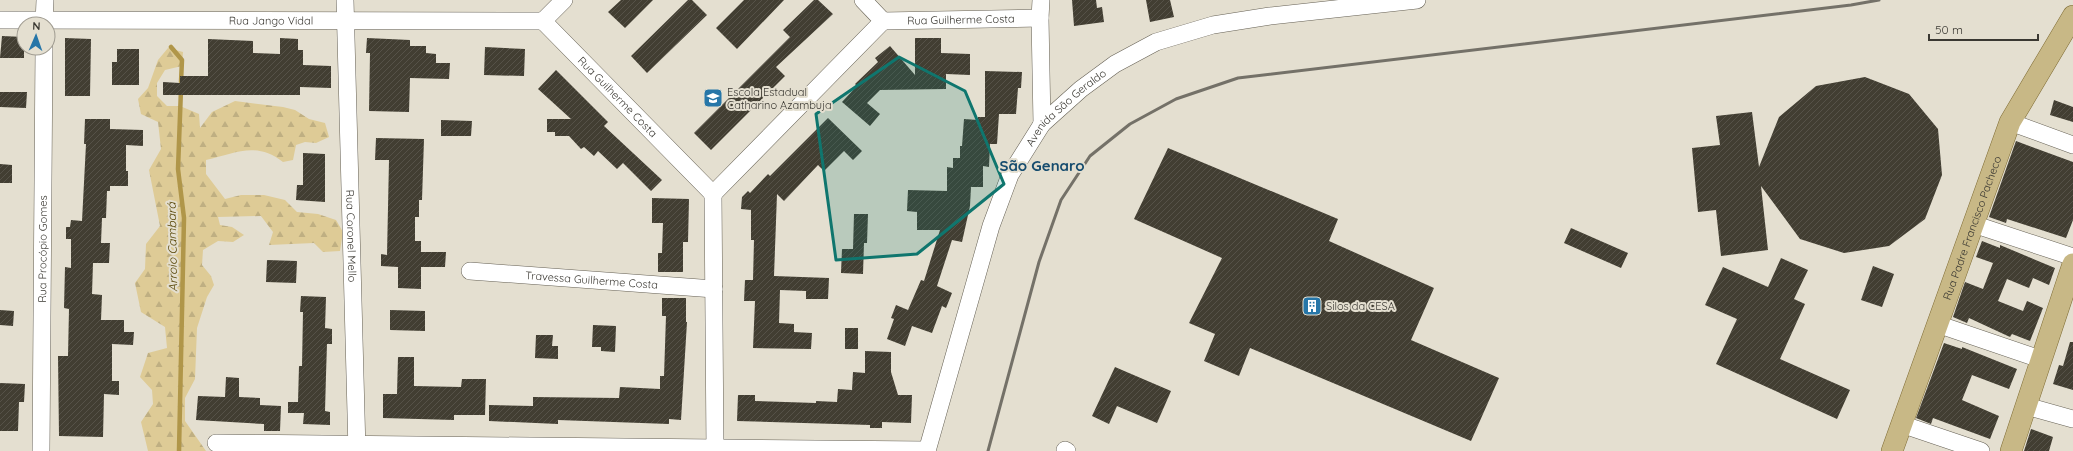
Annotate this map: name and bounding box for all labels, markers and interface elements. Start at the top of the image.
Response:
street label: Rua Guilherme Costa [907,11,1015,28]
street label: Rua Jango Vidal [229,13,313,28]
north arrow [16,16,56,56]
scale bar [1929,16,2038,42]
text: N [32,19,41,33]
text: 50 m [1935,22,1963,37]
street label: Rua Guilherme Costa [575,54,660,140]
street label: Avenida São Geraldo [1023,66,1109,149]
place label: Escola Estadual Catharino Azambuja [727,85,832,112]
school or university icon: Escola Estadual Catharino Azambuja [702,87,724,109]
street label: Rua Padre Francisco Pacheco [1940,154,2004,302]
district label: São Genaro [999,156,1085,175]
street label: Rua Coronel Mello [343,189,360,283]
street label: Rua Procópio Gomes [35,195,50,303]
water label: Arroio Cambará [164,201,180,292]
street label: Travessa Guilherme Costa [525,268,658,292]
building icon: Silos da CESA [1301,295,1323,317]
place label: Silos da CESA [1326,299,1395,313]

